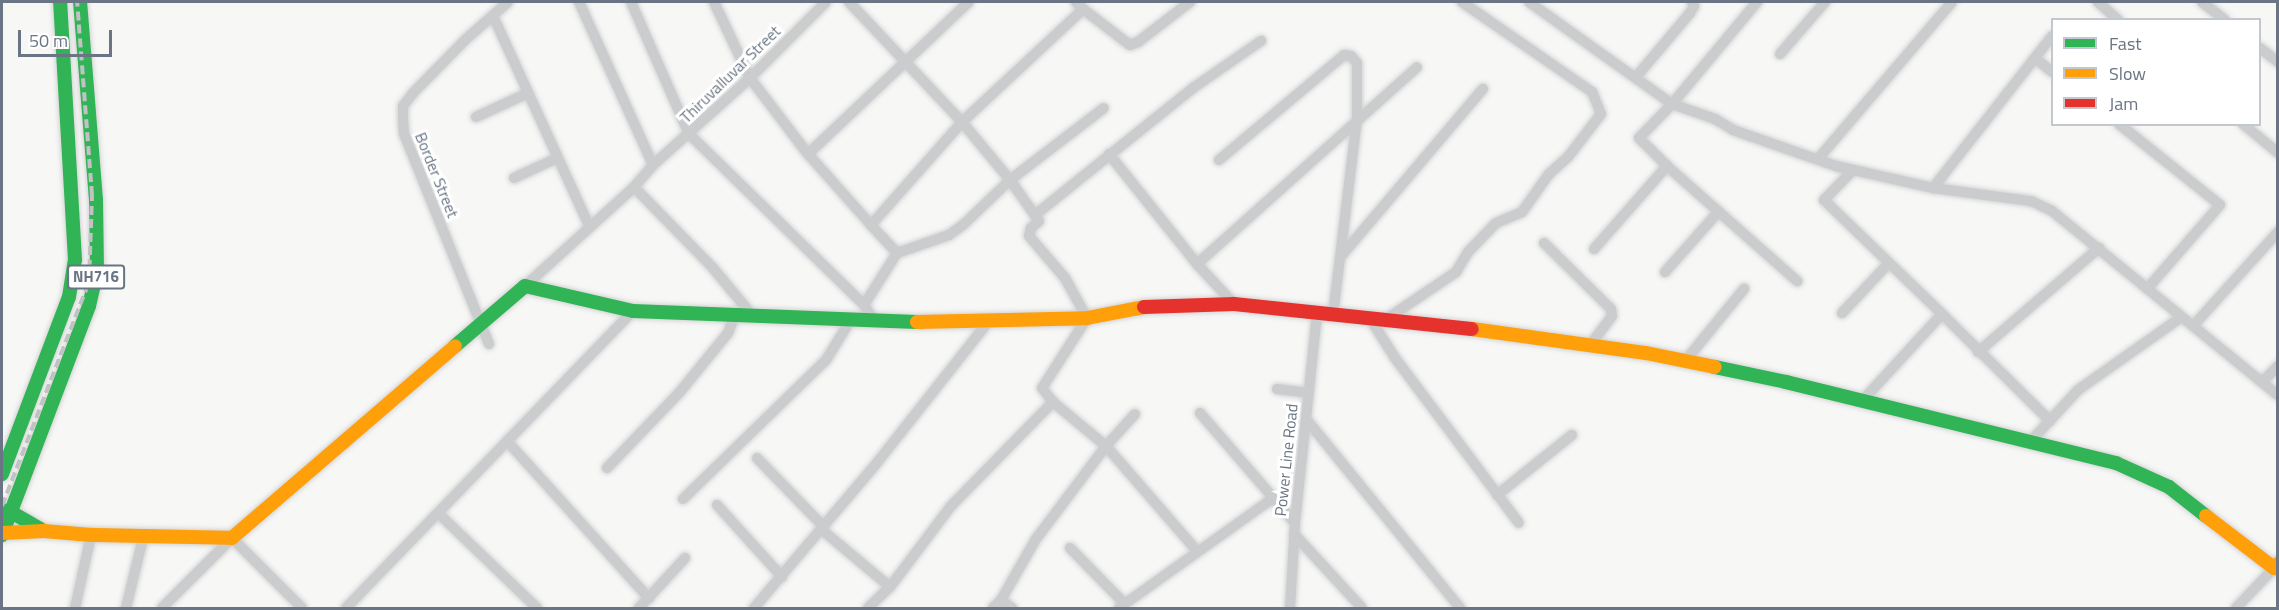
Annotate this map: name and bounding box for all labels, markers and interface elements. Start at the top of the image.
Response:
scale bar [21,18,116,56]
legend [2051,18,2261,126]
street label: Thiruvalluvar Street [676,21,784,127]
text: 50 m [29,27,68,54]
text: Fast [2109,30,2142,57]
text: Slow [2109,60,2146,87]
text: Jam [2109,90,2138,117]
street label: Border Street [411,129,463,221]
road number: NH716 [66,265,126,289]
street label: Power Line Road [1271,403,1301,517]

